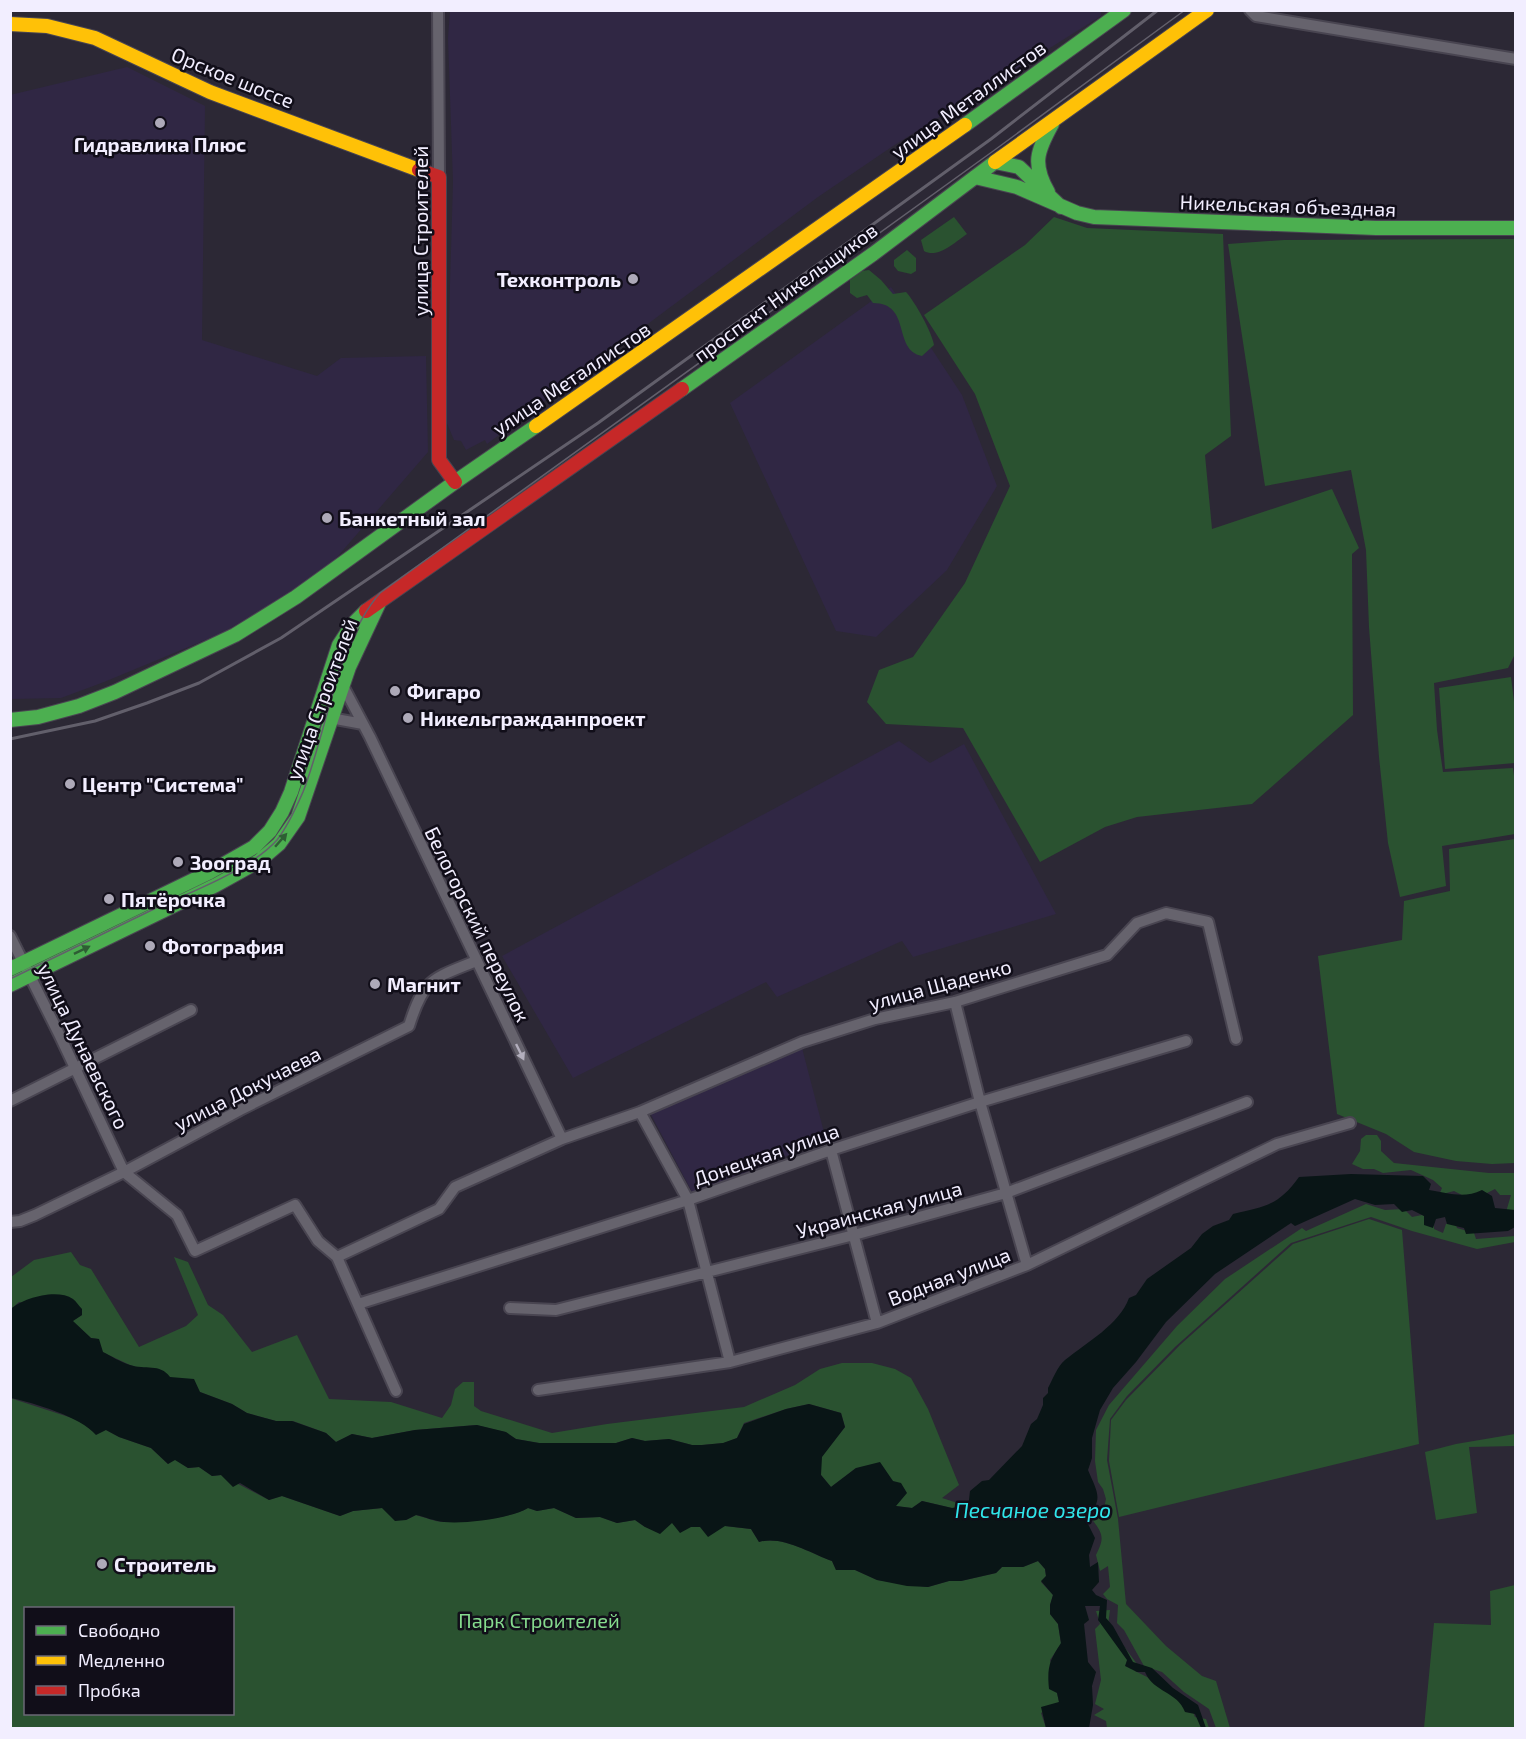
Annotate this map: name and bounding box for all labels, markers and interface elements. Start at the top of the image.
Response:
street label: улица Металлистов [886,35,1051,164]
street label: Орское шоссе [168,42,298,112]
marker: Гидравлика Плюс [153,116,167,130]
place label: Гидравлика Плюс [74,132,246,156]
street label: улица Строителей [408,146,433,316]
street label: Никельская объездная [1179,189,1397,221]
street label: проспект Никельщиков [688,217,882,367]
place label: Техконтроль [497,267,621,291]
marker: Техконтроль [626,272,640,286]
street label: улица Металлистов [487,316,655,441]
place label: Банкетный зал [339,506,486,530]
marker: Банкетный зал [320,511,334,525]
street label: улица Строителей [281,615,362,784]
place label: Фигаро [407,679,481,703]
marker: Фигаро [388,684,402,698]
place label: Никельгражданпроект [420,706,645,730]
marker: Никельгражданпроект [401,711,415,725]
place label: Центр "Система" [82,772,244,796]
marker: Центр "Система" [63,777,77,791]
street label: Белогорский переулок [419,823,536,1026]
one-way arrow [274,833,287,848]
place label: Зооград [190,850,271,874]
marker: Зооград [171,855,185,869]
place label: Пятёрочка [121,887,226,911]
marker: Пятёрочка [102,892,116,906]
place label: Фотография [162,934,284,958]
marker: Фотография [143,939,157,953]
one-way arrow [74,945,91,955]
street label: улица Щаденко [866,953,1014,1016]
street label: улица Дунаевского [33,959,135,1133]
place label: Магнит [387,972,461,996]
marker: Магнит [368,977,382,991]
street label: улица Докучаева [170,1041,325,1136]
one-way arrow [515,1043,524,1060]
street label: Донецкая улица [690,1118,842,1191]
street label: Украинская улица [794,1175,965,1244]
street label: Водная улица [884,1242,1014,1311]
water label: Песчаное озеро [955,1497,1111,1522]
place label: Строитель [114,1552,216,1576]
marker: Строитель [95,1557,109,1571]
legend [24,1607,234,1715]
park label: Парк Строителей [458,1608,620,1632]
text: Свободно [78,1619,160,1641]
text: Медленно [78,1649,165,1671]
text: Пробка [78,1679,141,1701]

